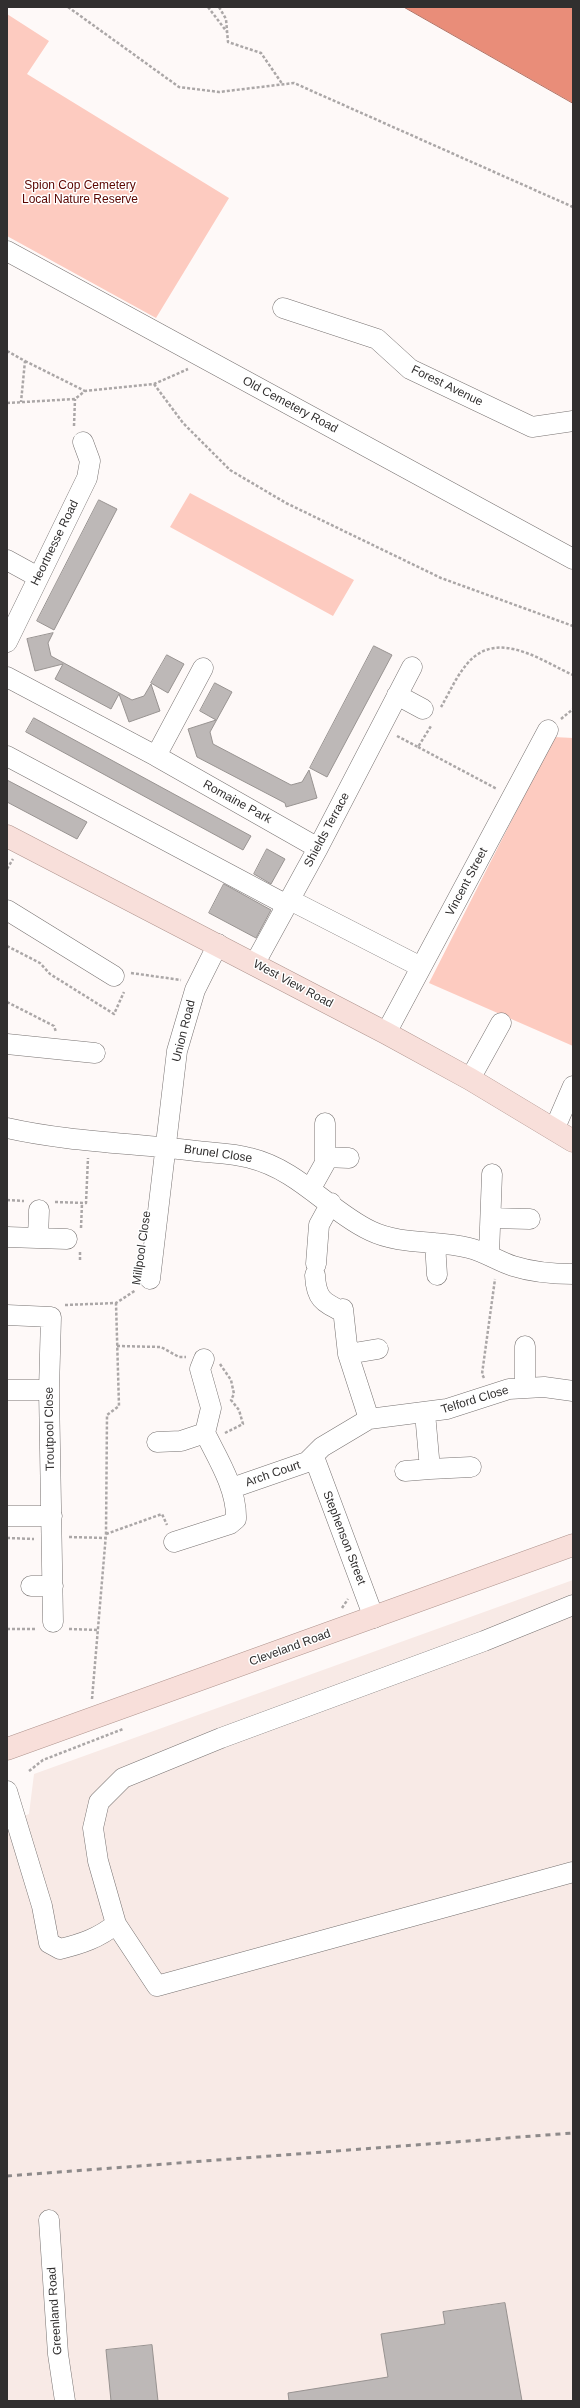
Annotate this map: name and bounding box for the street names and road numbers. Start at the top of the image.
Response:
street label: Forest Avenue [409,362,485,410]
street label: Old Cemetery Road [240,374,340,436]
street label: Heortnesse Road [28,498,82,588]
street label: Romaine Park [200,777,274,827]
street label: Shields Terrace [301,790,353,870]
street label: Vincent Street [443,845,491,919]
street label: West View Road [251,957,335,1011]
street label: Union Road [169,999,199,1063]
street label: Brunel Close [183,1142,253,1166]
street label: Millpool Close [130,1210,154,1286]
street label: Telford Close [439,1383,511,1417]
street label: Troutpool Close [42,1387,58,1471]
street label: Arch Court [244,1458,302,1490]
street label: Stephenson Street [319,1489,369,1587]
street label: Cleveland Road [247,1627,333,1669]
street label: Greenland Road [45,2267,65,2355]

